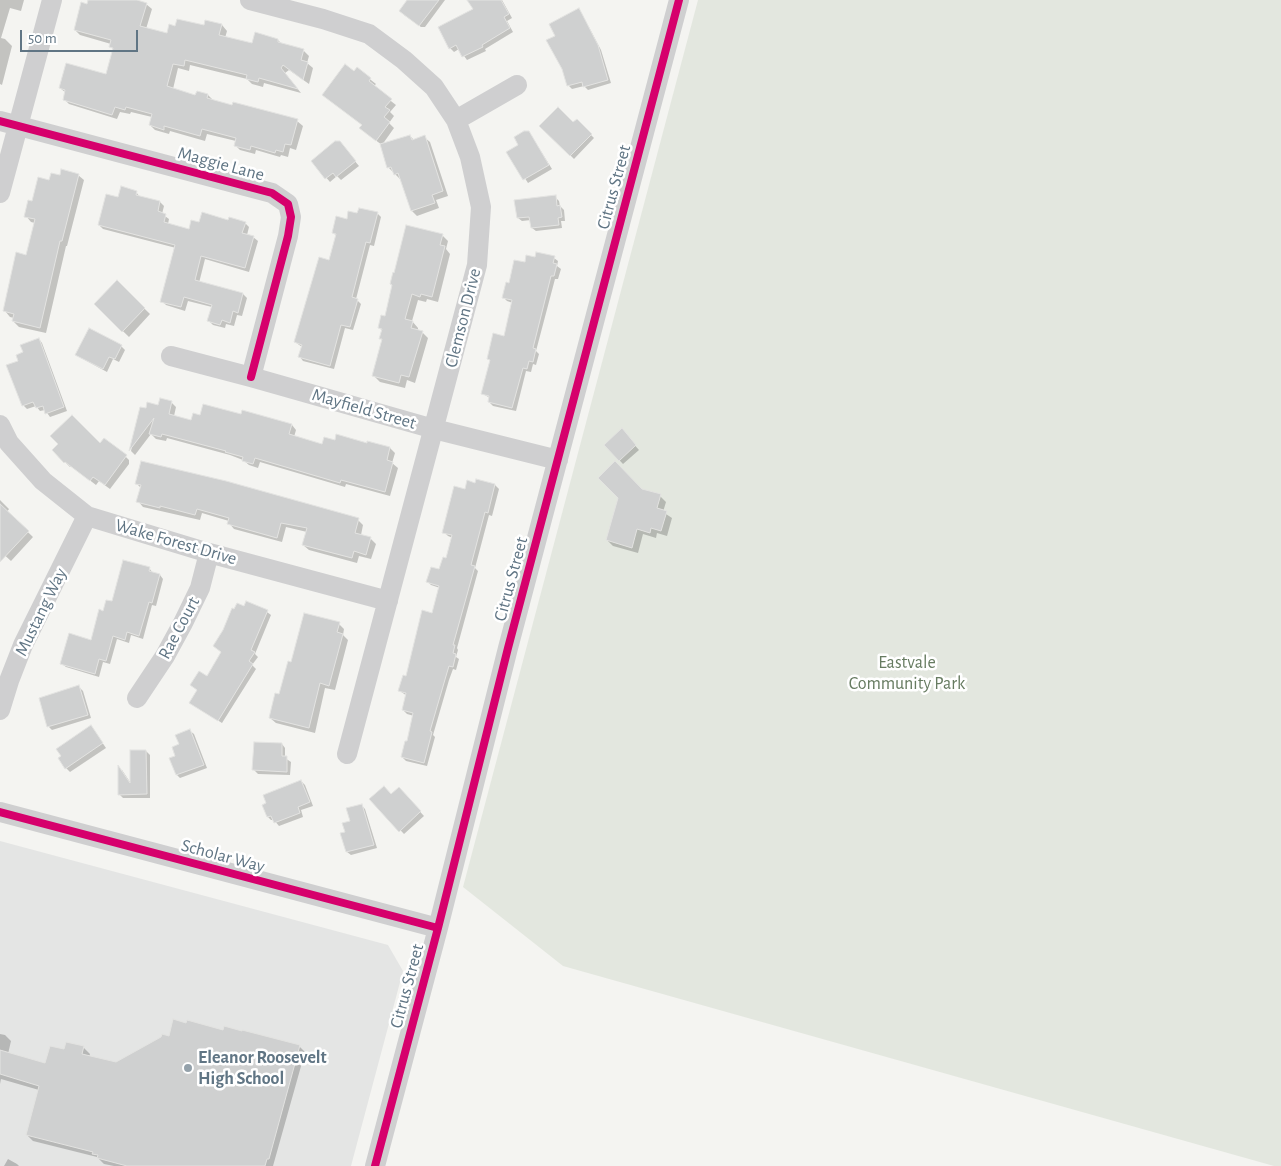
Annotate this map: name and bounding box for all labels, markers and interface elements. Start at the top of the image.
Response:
scale bar [22,20,140,52]
text: 50 m [28,31,57,46]
street label: Maggie Lane [175,142,267,186]
street label: Citrus Street [592,142,636,232]
street label: Clemson Drive [440,266,486,370]
street label: Mayfield Street [310,384,418,434]
street label: Wake Forest Drive [113,514,239,570]
street label: Citrus Street [489,534,533,624]
street label: Mustang Way [10,564,72,660]
street label: Rae Court [154,593,204,663]
park label: Eastvale Community Park [849,652,965,694]
street label: Scholar Way [179,835,267,877]
street label: Citrus Street [385,941,429,1031]
place label: Eleanor Roosevelt High School [198,1047,327,1090]
marker: Eleanor Roosevelt High School [182,1062,194,1074]

